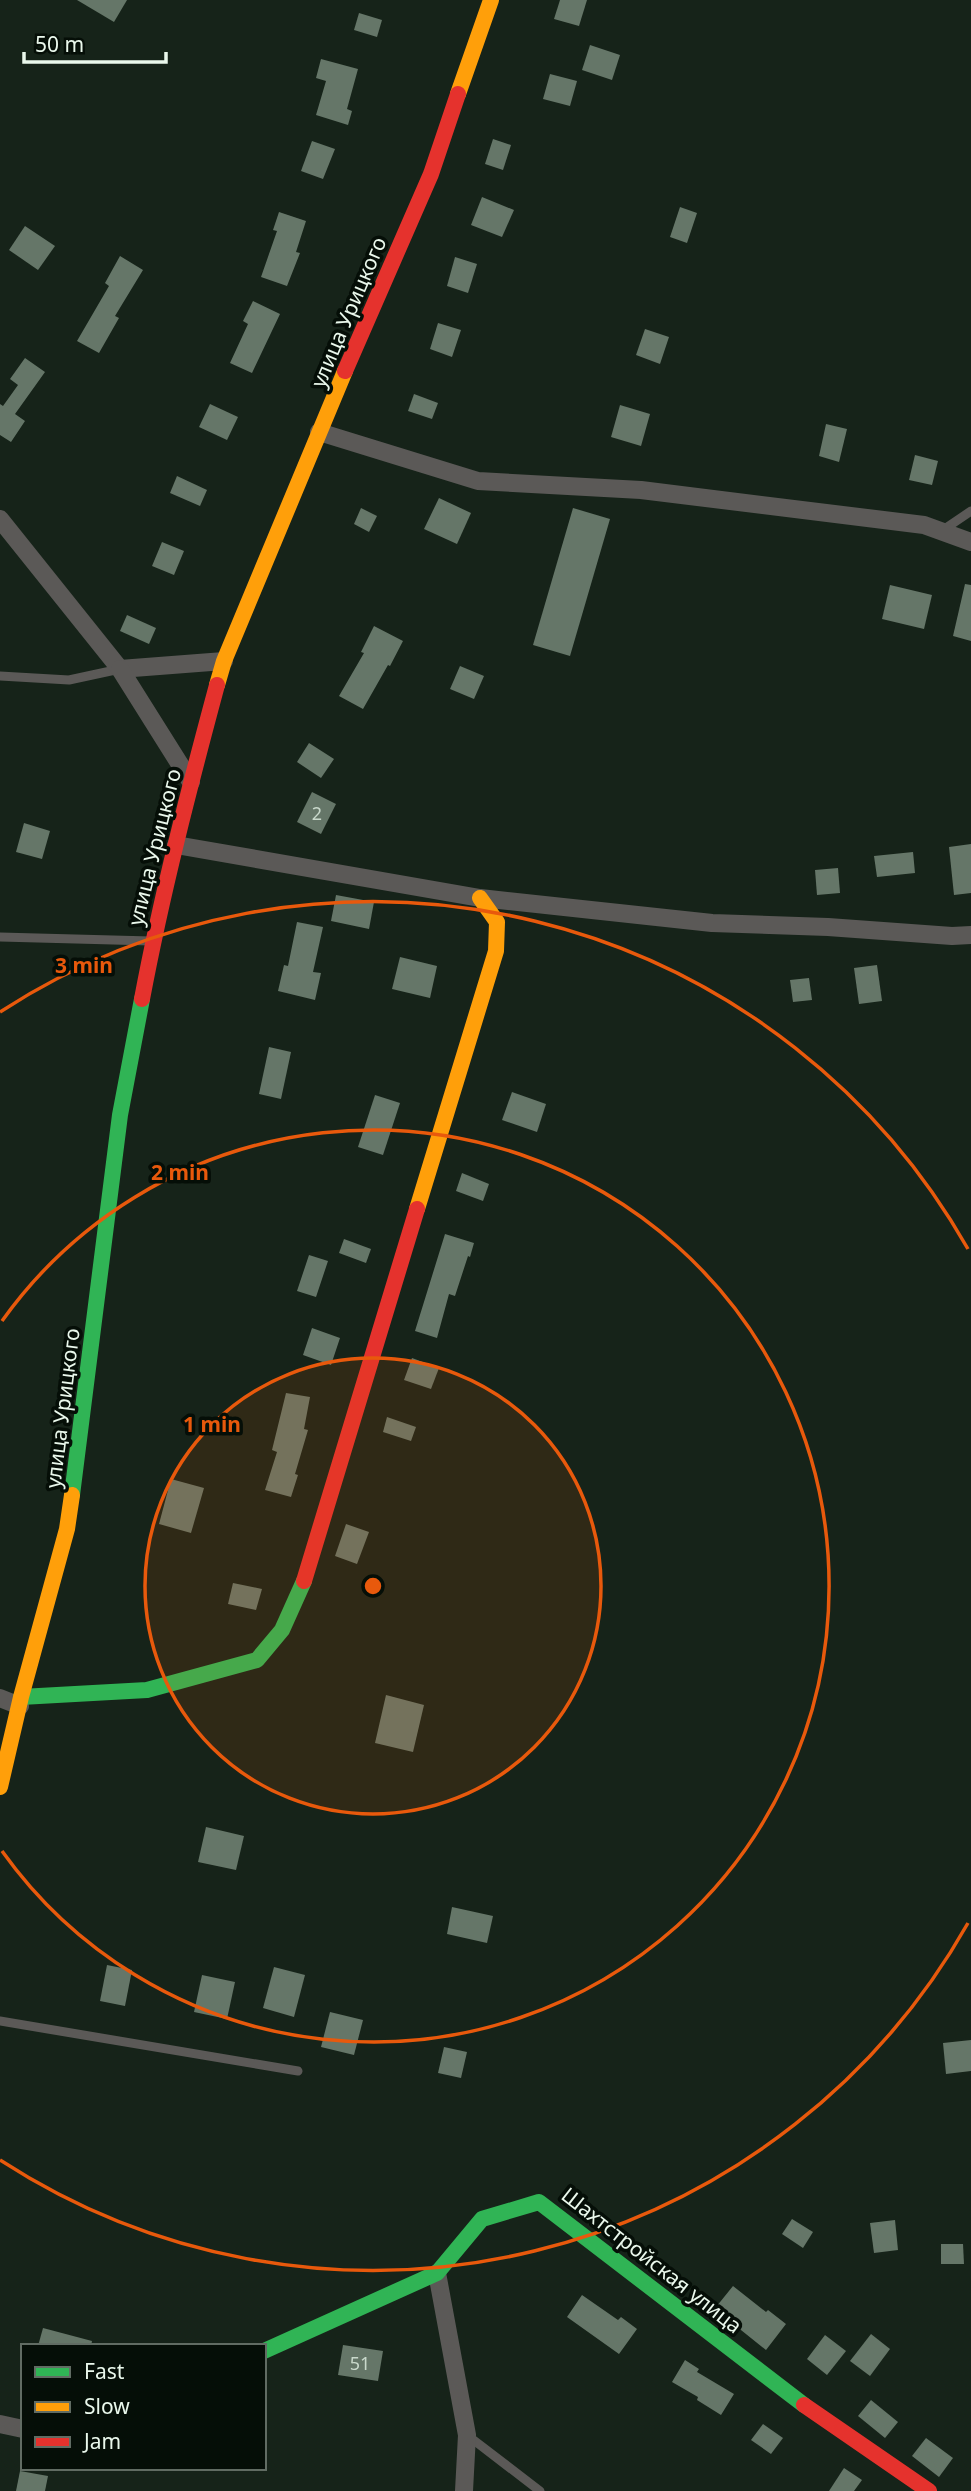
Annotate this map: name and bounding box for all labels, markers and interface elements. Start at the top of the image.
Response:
scale bar [24,21,166,65]
text: 50 m [35,30,84,58]
street label: улица Урицкого [304,232,392,392]
street label: улица Урицкого [121,765,187,929]
house number: 2 [312,801,322,825]
text: 3 min [55,951,113,979]
text: 2 min [151,1158,209,1186]
street label: улица Урицкого [38,1326,86,1490]
text: 1 min [183,1410,241,1438]
centre of rings [361,1574,385,1598]
street label: Шахтстройская улица [556,2181,748,2339]
legend [21,2344,266,2470]
house number: 51 [350,2351,370,2375]
text: Fast [84,2357,125,2385]
text: Slow [84,2392,130,2420]
text: Jam [82,2427,121,2455]

